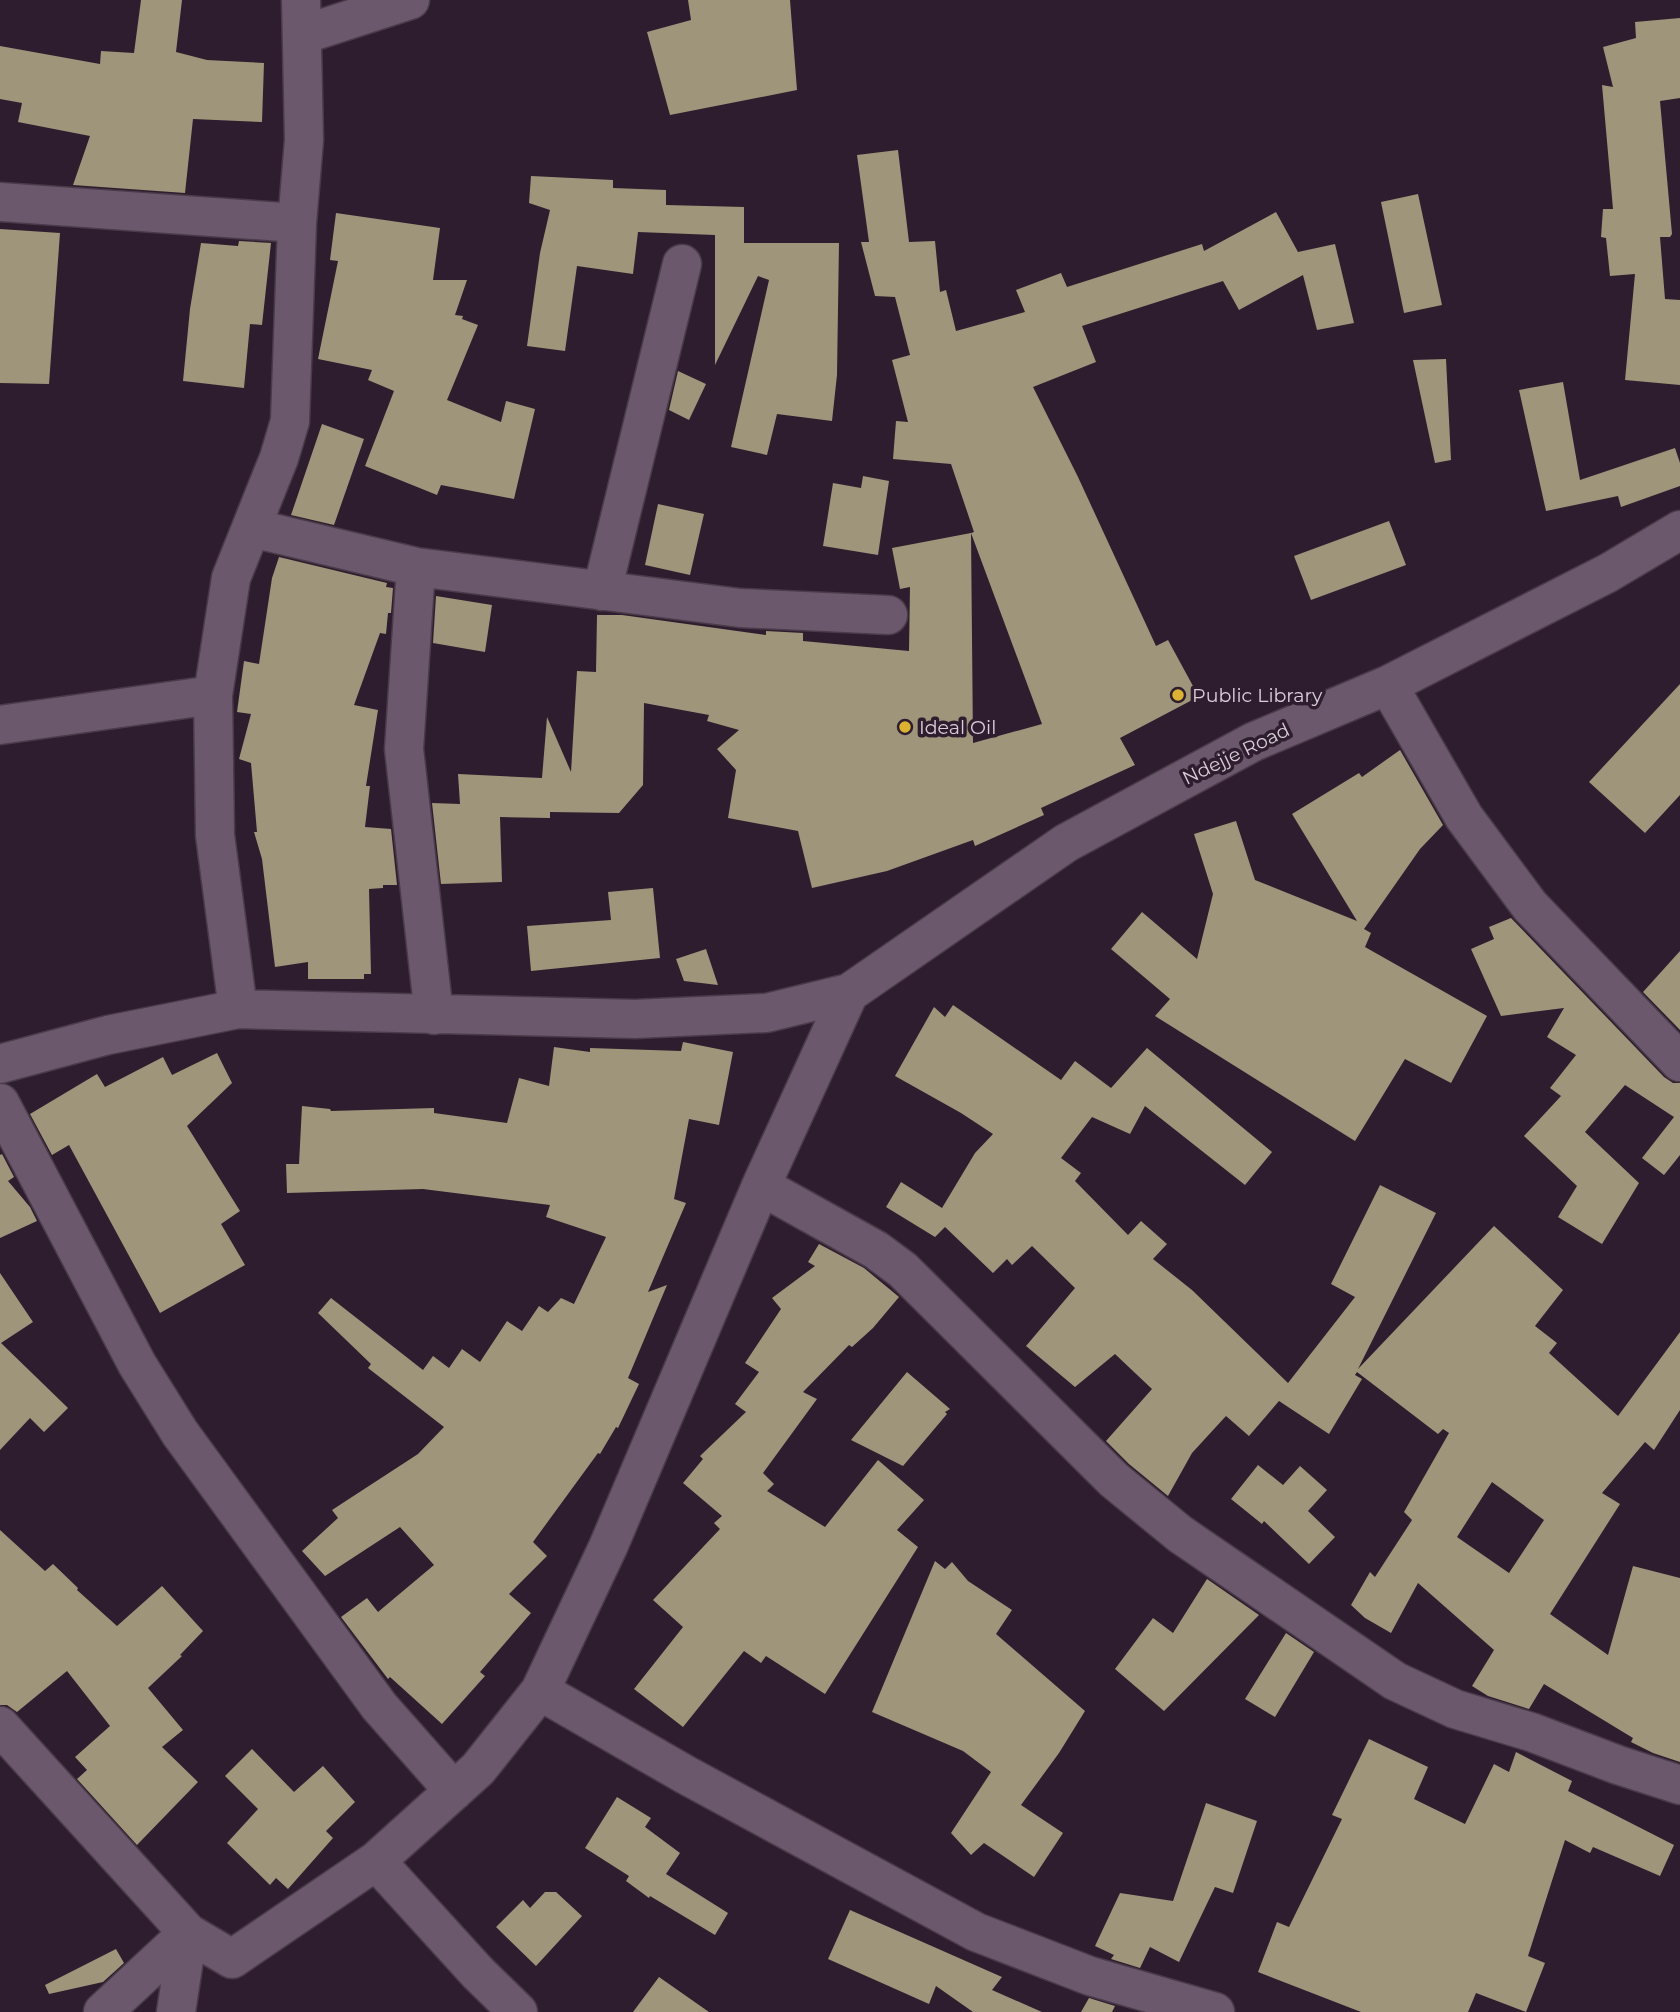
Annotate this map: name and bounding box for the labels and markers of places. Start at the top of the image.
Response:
place label: Public Library [1192,684,1323,707]
marker: Public Library [1170,687,1186,703]
place label: Ideal Oil [919,716,996,739]
marker: Ideal Oil [897,719,913,735]

